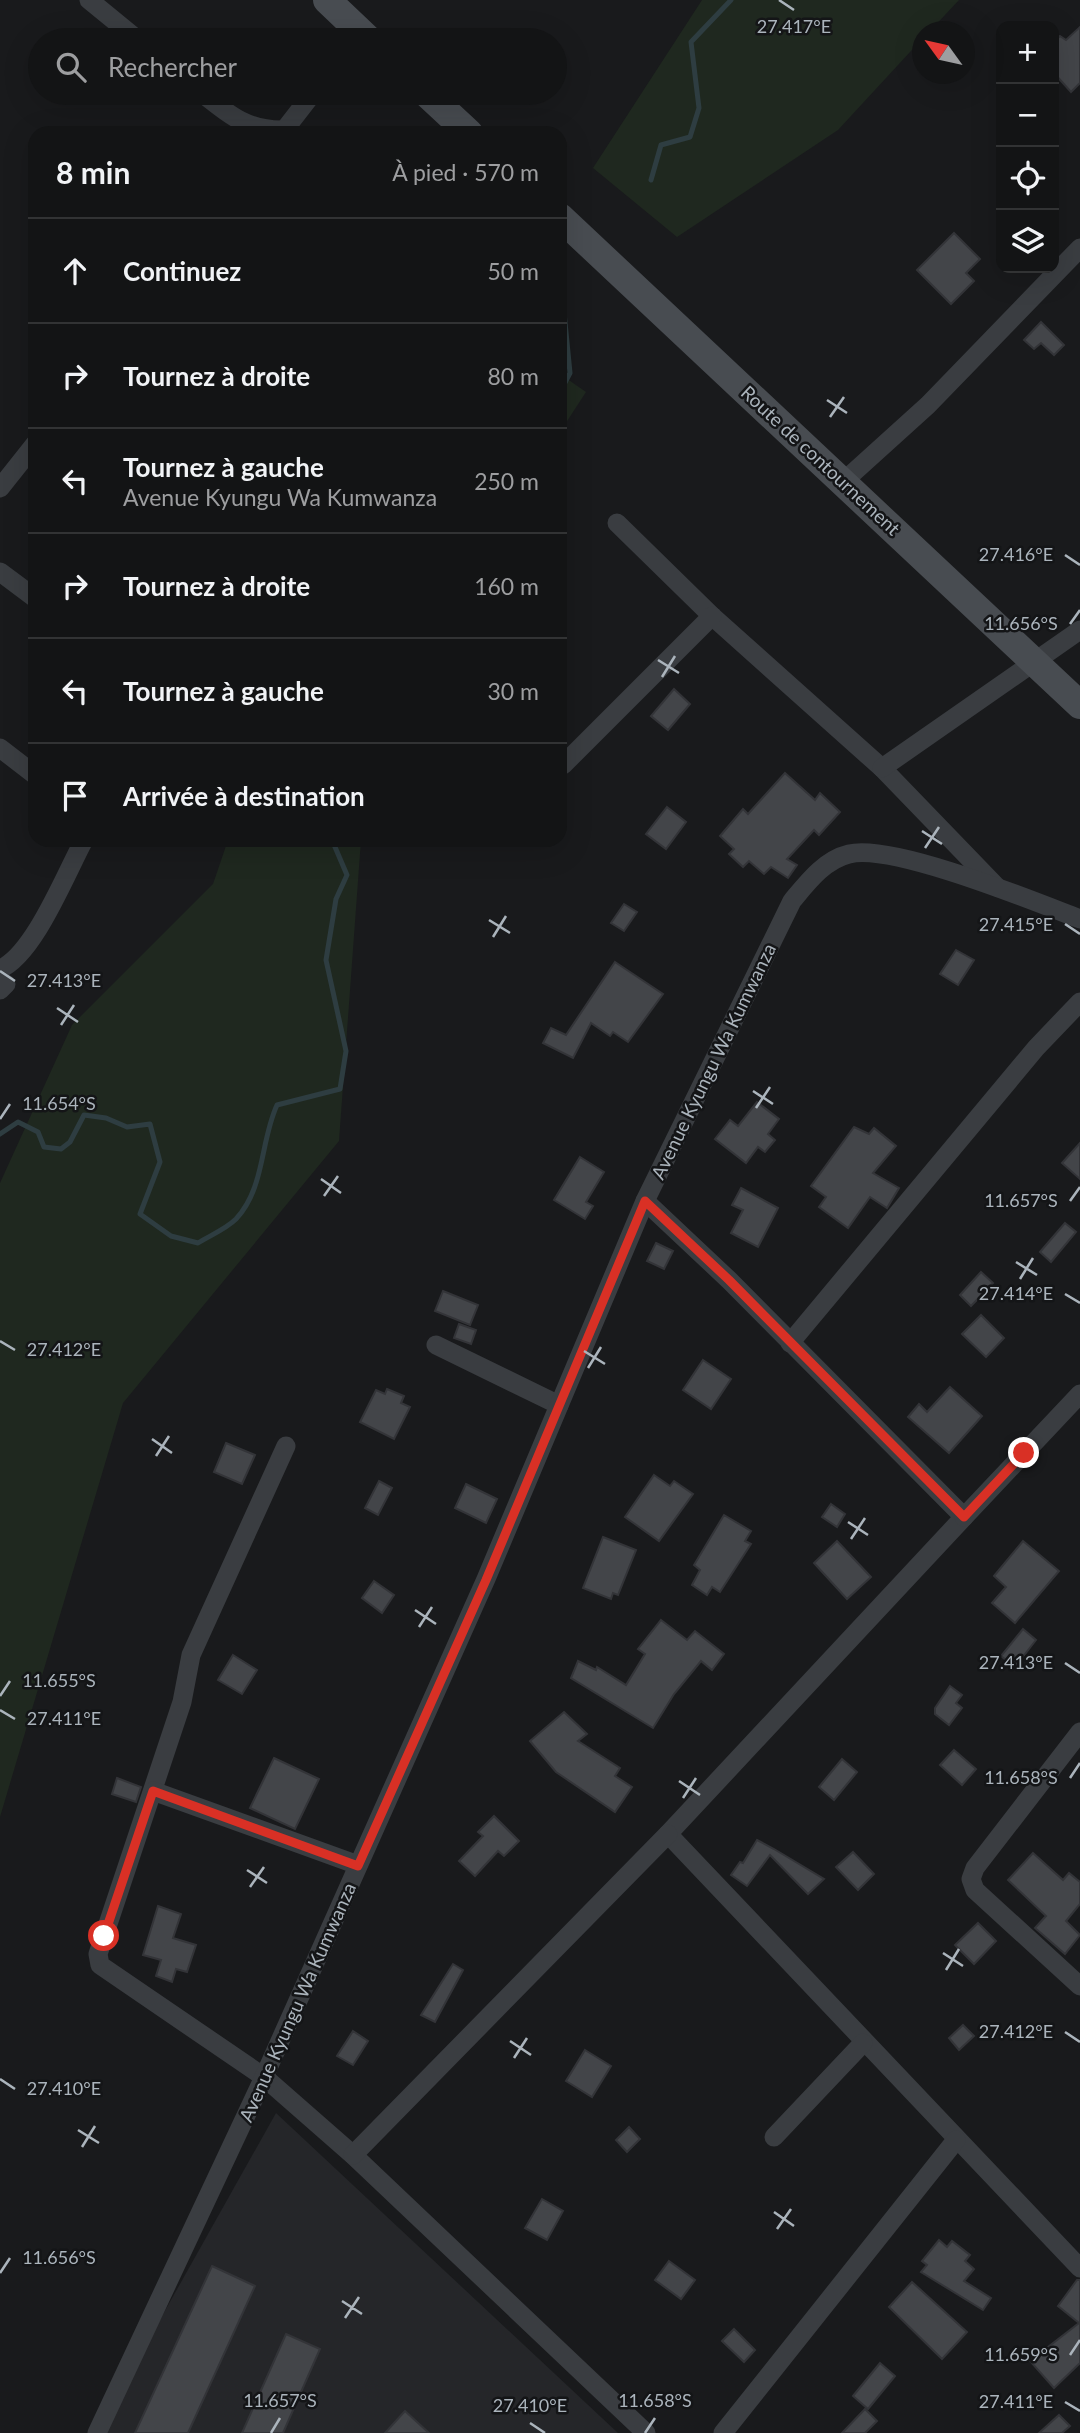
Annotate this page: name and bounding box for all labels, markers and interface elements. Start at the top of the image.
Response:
text: 27.417°E [757,15,831,37]
north arrow [912,21,975,84]
map controls [996,21,1059,273]
button: + [996,21,1059,84]
search box [28,28,567,105]
icon: search [52,48,90,86]
text: Rechercher [108,51,237,83]
button: − [996,84,1059,147]
button: locate [996,147,1059,210]
text: 8 min [56,154,130,190]
text: À pied · 570 m [392,158,539,186]
button: layers [996,210,1059,273]
icon: ahead [56,252,94,290]
text: Continuez [123,255,241,287]
text: 50 m [488,257,539,285]
icon: right [56,357,94,395]
text: Tournez à droite [123,360,310,392]
text: 80 m [488,362,539,390]
street label: Route de contournement [737,380,905,540]
text: Tournez à gauche [123,451,324,483]
icon: left [56,462,94,500]
text: 250 m [474,467,539,495]
text: Avenue Kyungu Wa Kumwanza [123,483,437,511]
text: 27.416°E [979,543,1053,565]
icon: right [56,567,94,605]
text: Tournez à droite [123,570,310,602]
text: 160 m [474,572,539,600]
text: 11.656°S [984,612,1058,634]
icon: left [56,672,94,710]
text: Tournez à gauche [123,675,324,707]
text: 30 m [488,677,539,705]
icon: arrive [56,777,94,815]
text: Arrivée à destination [123,780,365,812]
text: 27.415°E [979,913,1053,935]
street label: Avenue Kyungu Wa Kumwanza [646,939,780,1183]
text: 27.413°E [27,969,101,991]
text: 11.654°S [22,1092,96,1114]
text: 11.657°S [984,1189,1058,1211]
text: 27.414°E [979,1282,1053,1304]
text: 27.412°E [27,1338,101,1360]
route end [1008,1437,1039,1468]
text: 27.413°E [979,1651,1053,1673]
text: 11.655°S [22,1669,96,1691]
text: 27.411°E [27,1707,101,1729]
text: 11.658°S [984,1766,1058,1788]
street label: Avenue Kyungu Wa Kumwanza [234,1879,360,2125]
route start [88,1920,119,1951]
text: 27.412°E [979,2020,1053,2042]
text: 27.410°E [27,2077,101,2099]
text: 11.656°S [22,2246,96,2268]
text: 11.659°S [984,2343,1058,2365]
text: 11.657°S [243,2389,317,2411]
text: 11.658°S [618,2389,692,2411]
text: 27.411°E [979,2390,1053,2412]
text: 27.410°E [493,2394,567,2416]

